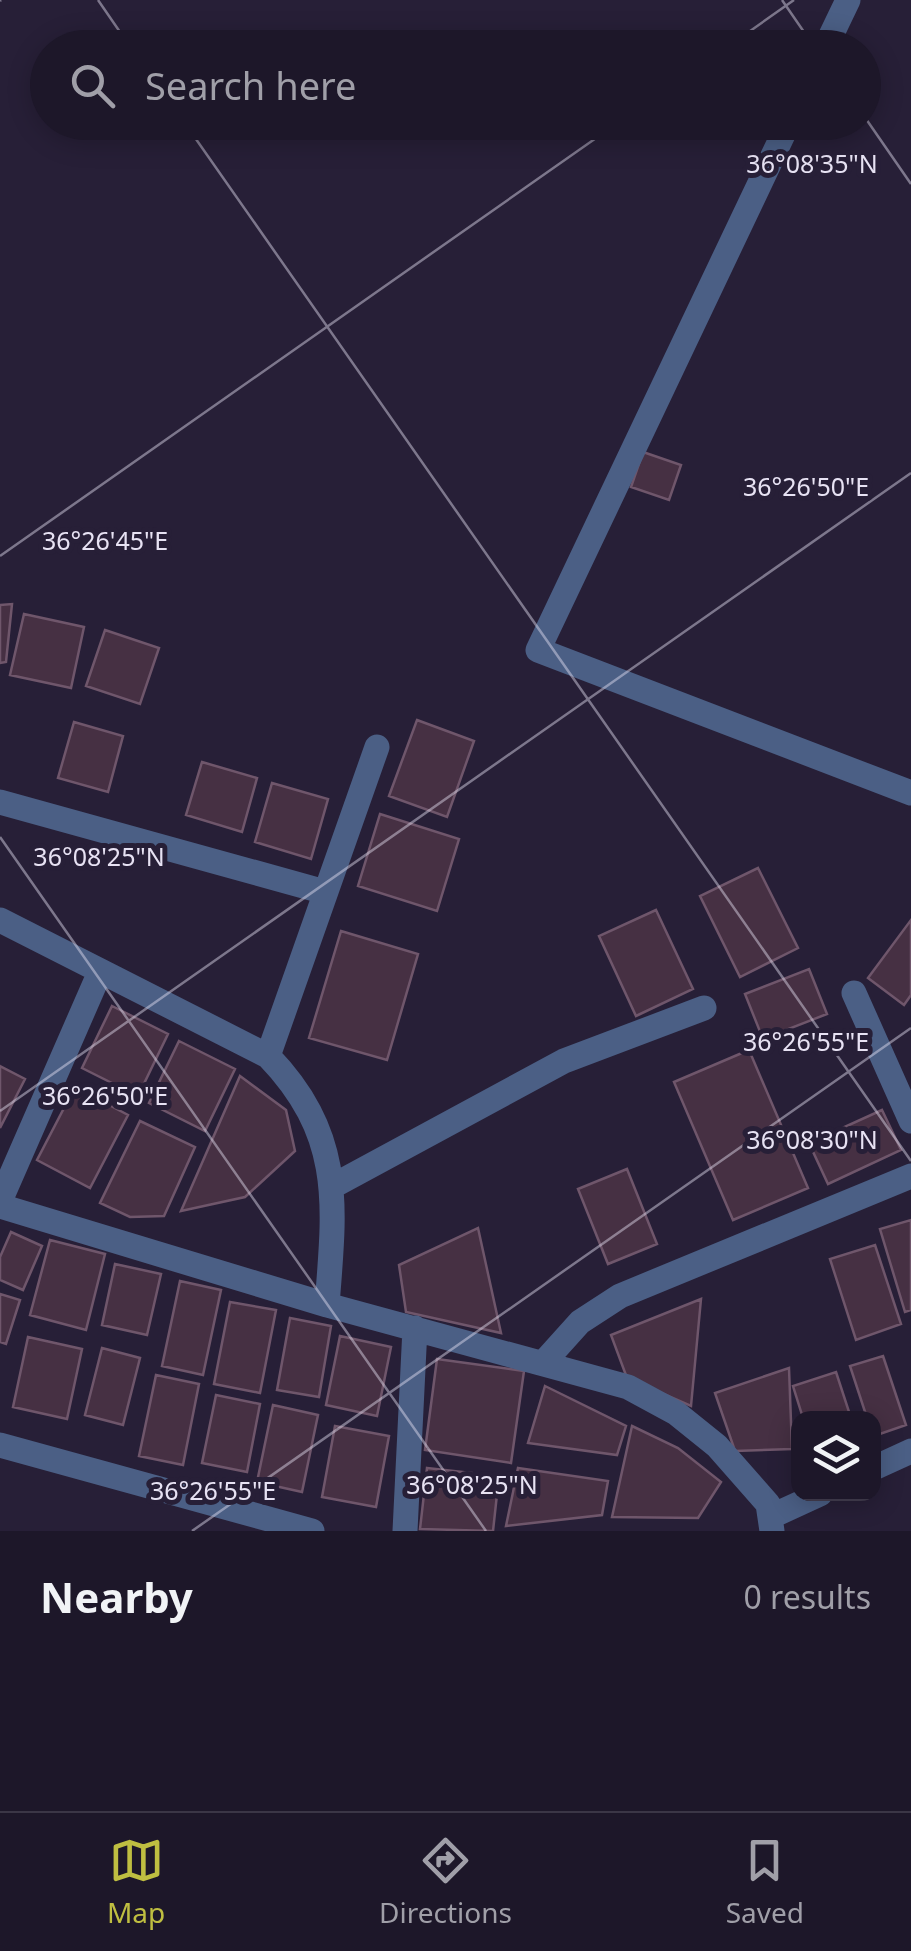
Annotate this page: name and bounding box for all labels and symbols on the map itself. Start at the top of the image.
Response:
text: 36°08'35"N [746,146,878,180]
text: 36°26'50"E [743,469,869,503]
text: 36°26'45"E [42,523,168,557]
text: 36°08'25"N [33,839,165,873]
text: 36°26'55"E [743,1024,869,1058]
text: 36°26'50"E [42,1078,168,1112]
text: 36°08'30"N [746,1122,878,1156]
text: 36°08'25"N [406,1467,538,1501]
text: 36°26'55"E [150,1473,276,1507]

